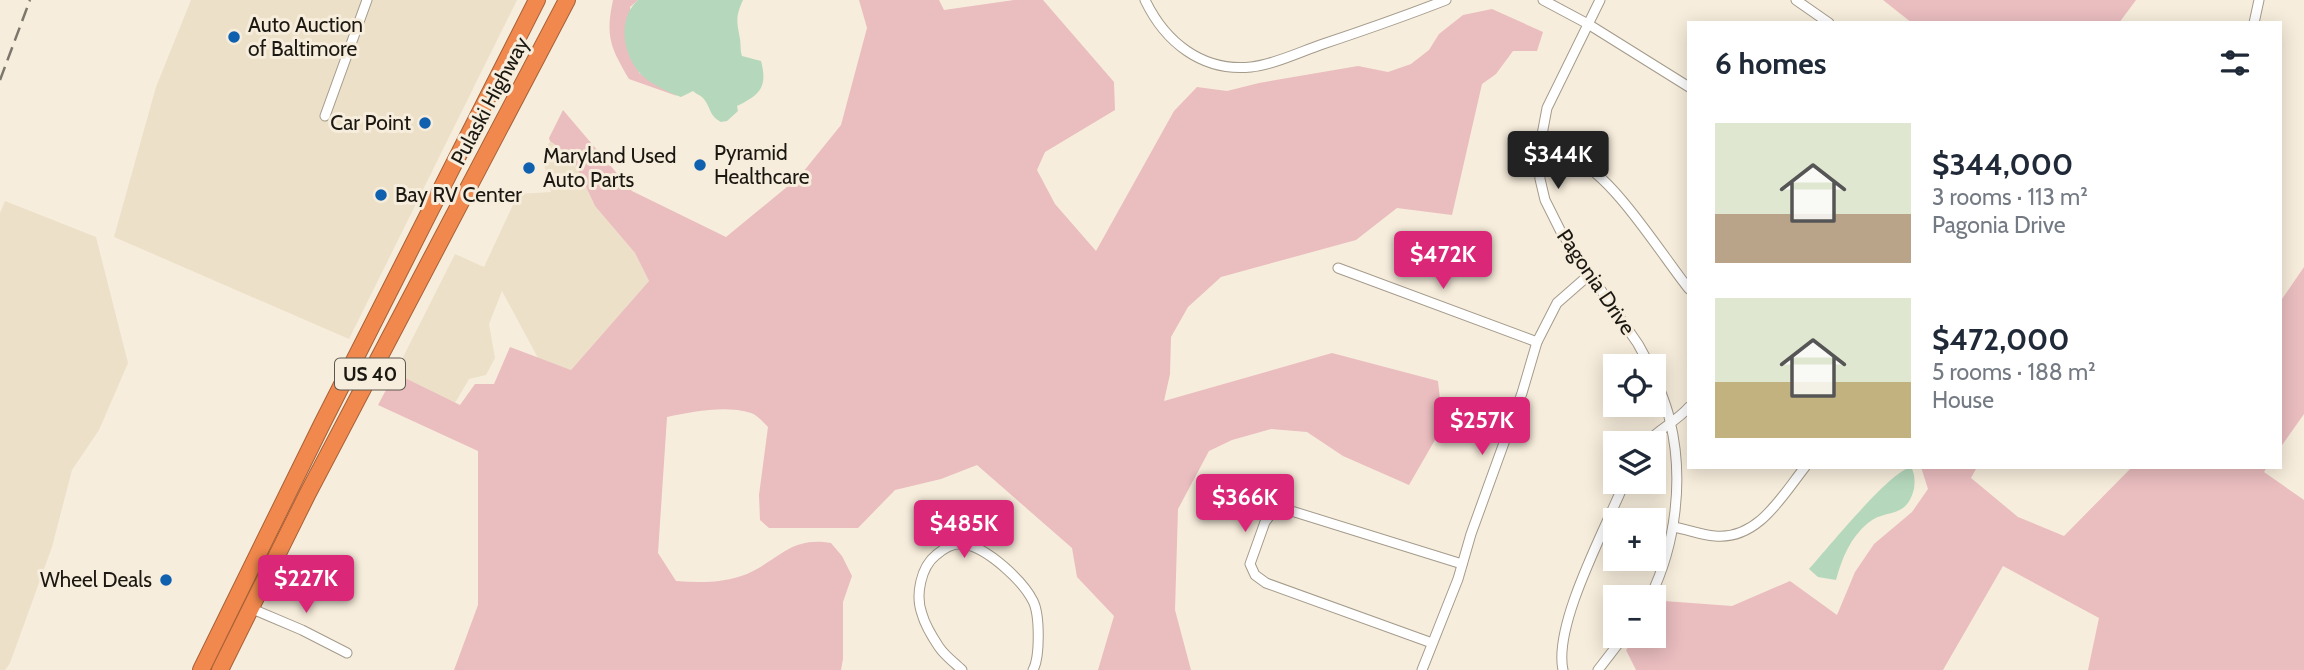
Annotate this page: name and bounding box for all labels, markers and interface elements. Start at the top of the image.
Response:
place label: Auto Auction of Baltimore [248,12,363,61]
marker: Auto Auction of Baltimore [226,29,242,45]
street label: Pulaski Highway [445,32,534,169]
icon: filters [2216,44,2254,82]
text: 6 homes [1715,45,1826,82]
place label: Car Point [330,110,411,135]
marker: Car Point [417,115,433,131]
pin: $344K [1509,132,1607,191]
place label: Pyramid Healthcare [714,140,810,189]
text: $344K [1524,140,1592,168]
place label: Maryland Used Auto Parts [543,143,676,192]
text: $344,000 [1932,146,2073,183]
icon: home [1771,151,1855,235]
marker: Pyramid Healthcare [692,157,708,173]
marker: Maryland Used Auto Parts [521,160,537,176]
place label: Bay RV Center [395,182,522,207]
text: 3 rooms · 113 m² [1932,183,2088,211]
marker: Bay RV Center [373,187,389,203]
text: Pagonia Drive [1932,211,2066,239]
street label: Pagonia Drive [1552,224,1641,339]
pin: $472K [1394,232,1492,291]
text: $472K [1410,240,1476,268]
text: $472,000 [1932,321,2069,358]
icon: home [1771,326,1855,410]
map controls [1603,354,1666,648]
button: locate [1603,354,1666,417]
road number: US 40 [335,358,405,390]
text: 5 rooms · 188 m² [1932,358,2096,386]
text: House [1932,386,1994,414]
pin: $257K [1433,398,1531,457]
text: $257K [1450,406,1514,434]
button: layers [1603,431,1666,494]
pin: $366K [1196,475,1294,534]
text: $366K [1212,483,1278,511]
pin: $485K [915,500,1013,560]
button: + [1603,508,1666,571]
text: $485K [930,509,998,537]
pin: $227K [257,556,355,615]
text: $227K [274,564,338,592]
place label: Wheel Deals [40,567,152,592]
marker: Wheel Deals [158,572,174,588]
button: − [1603,585,1666,648]

